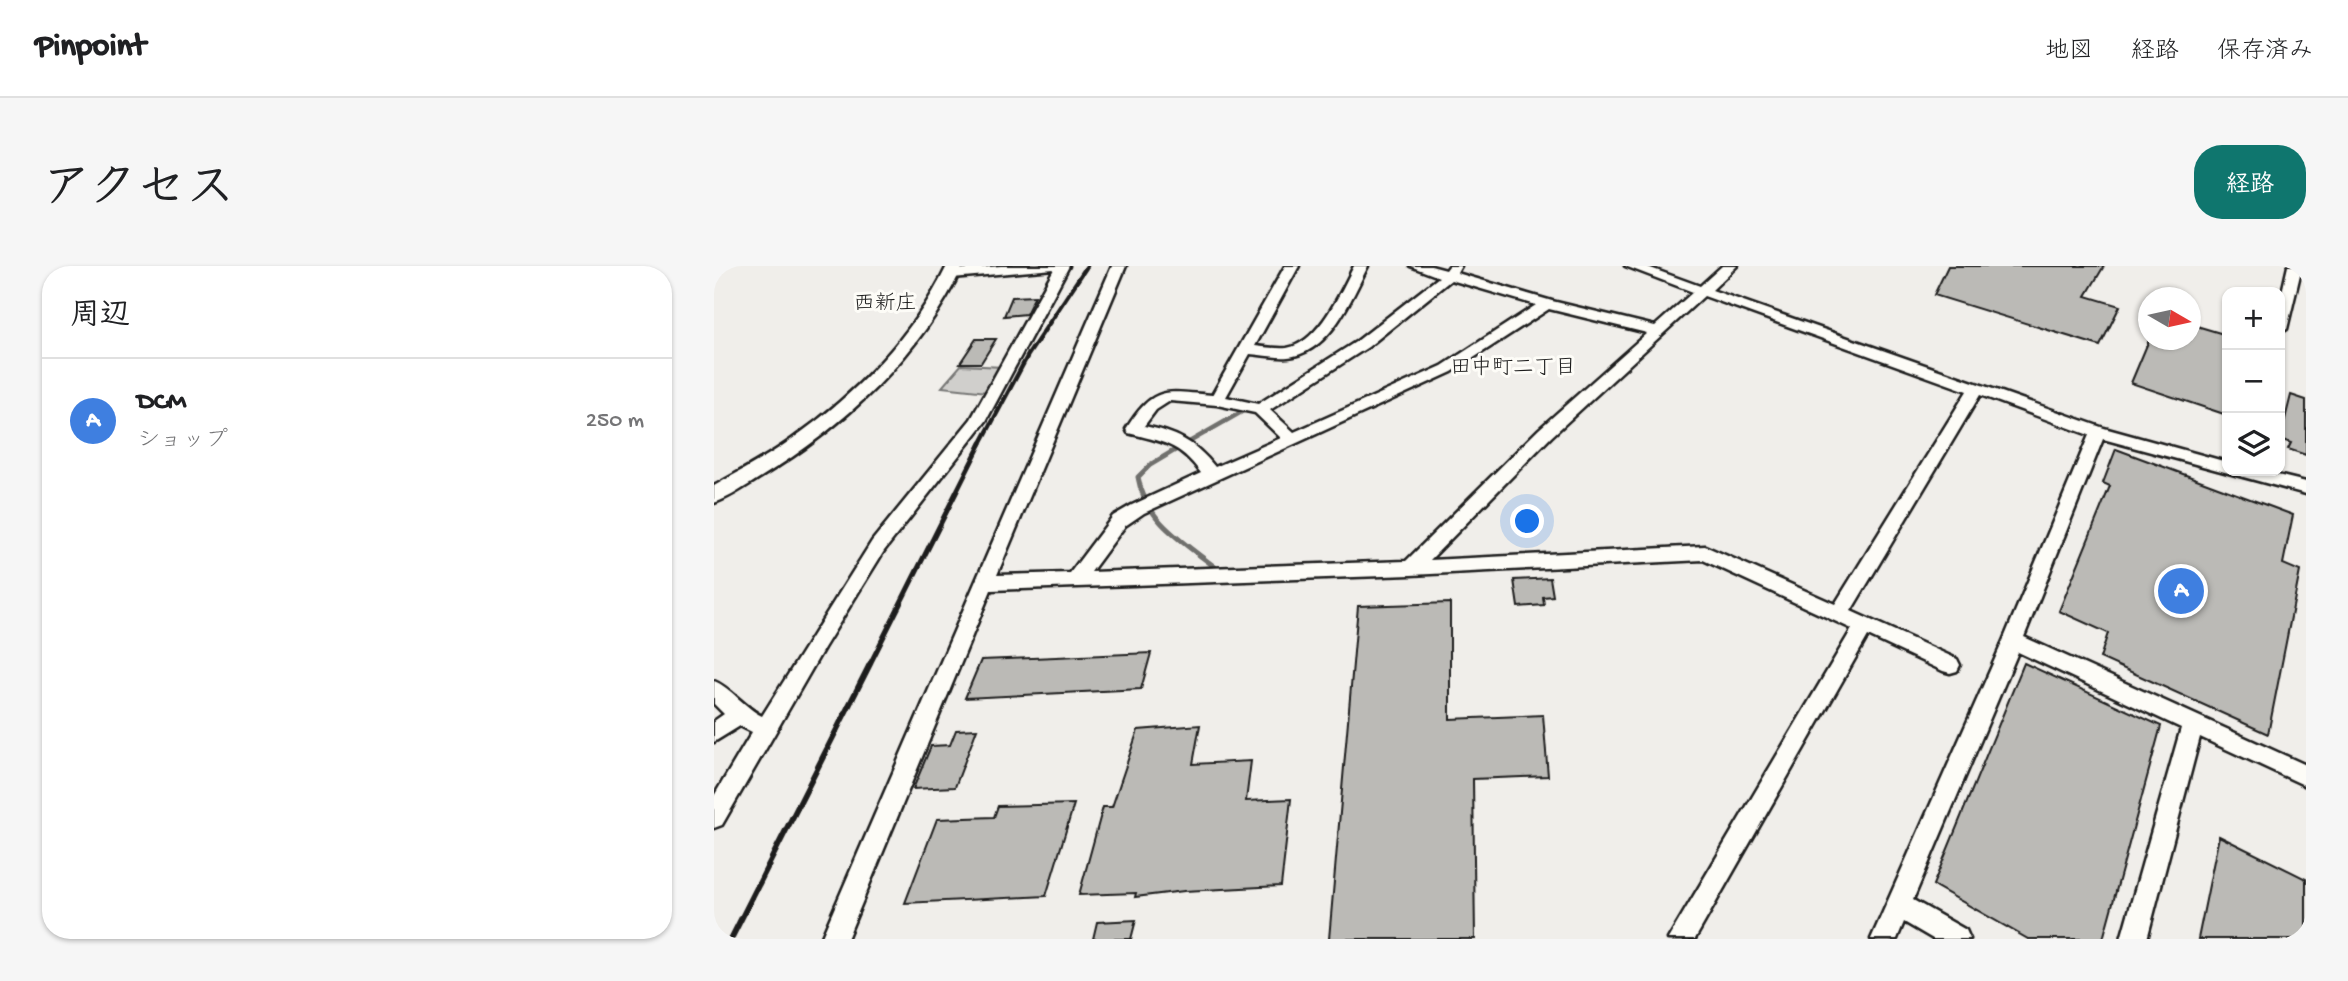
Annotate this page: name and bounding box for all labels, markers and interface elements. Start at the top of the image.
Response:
text: Pinpoint [35,29,146,67]
text: 地図 [2045,38,2093,67]
text: 経路 [2131,38,2179,67]
text: 保存済み [2217,38,2313,67]
button: 経路 [2194,145,2306,219]
text: アクセス [42,163,235,221]
north arrow [2138,287,2201,350]
map controls [2222,287,2285,476]
button: + [2222,287,2285,350]
district label: 西新庄 [854,292,917,318]
text: 周辺 [70,300,130,335]
button: − [2222,350,2285,413]
district label: 田中町二丁目 [1450,355,1576,382]
text: DCM [137,388,186,419]
text: A [86,408,100,435]
text: 250 m [586,408,644,435]
button: layers [2222,413,2285,476]
text: ショップ [137,428,228,455]
your location [1510,504,1544,538]
pin: A [2158,565,2204,617]

